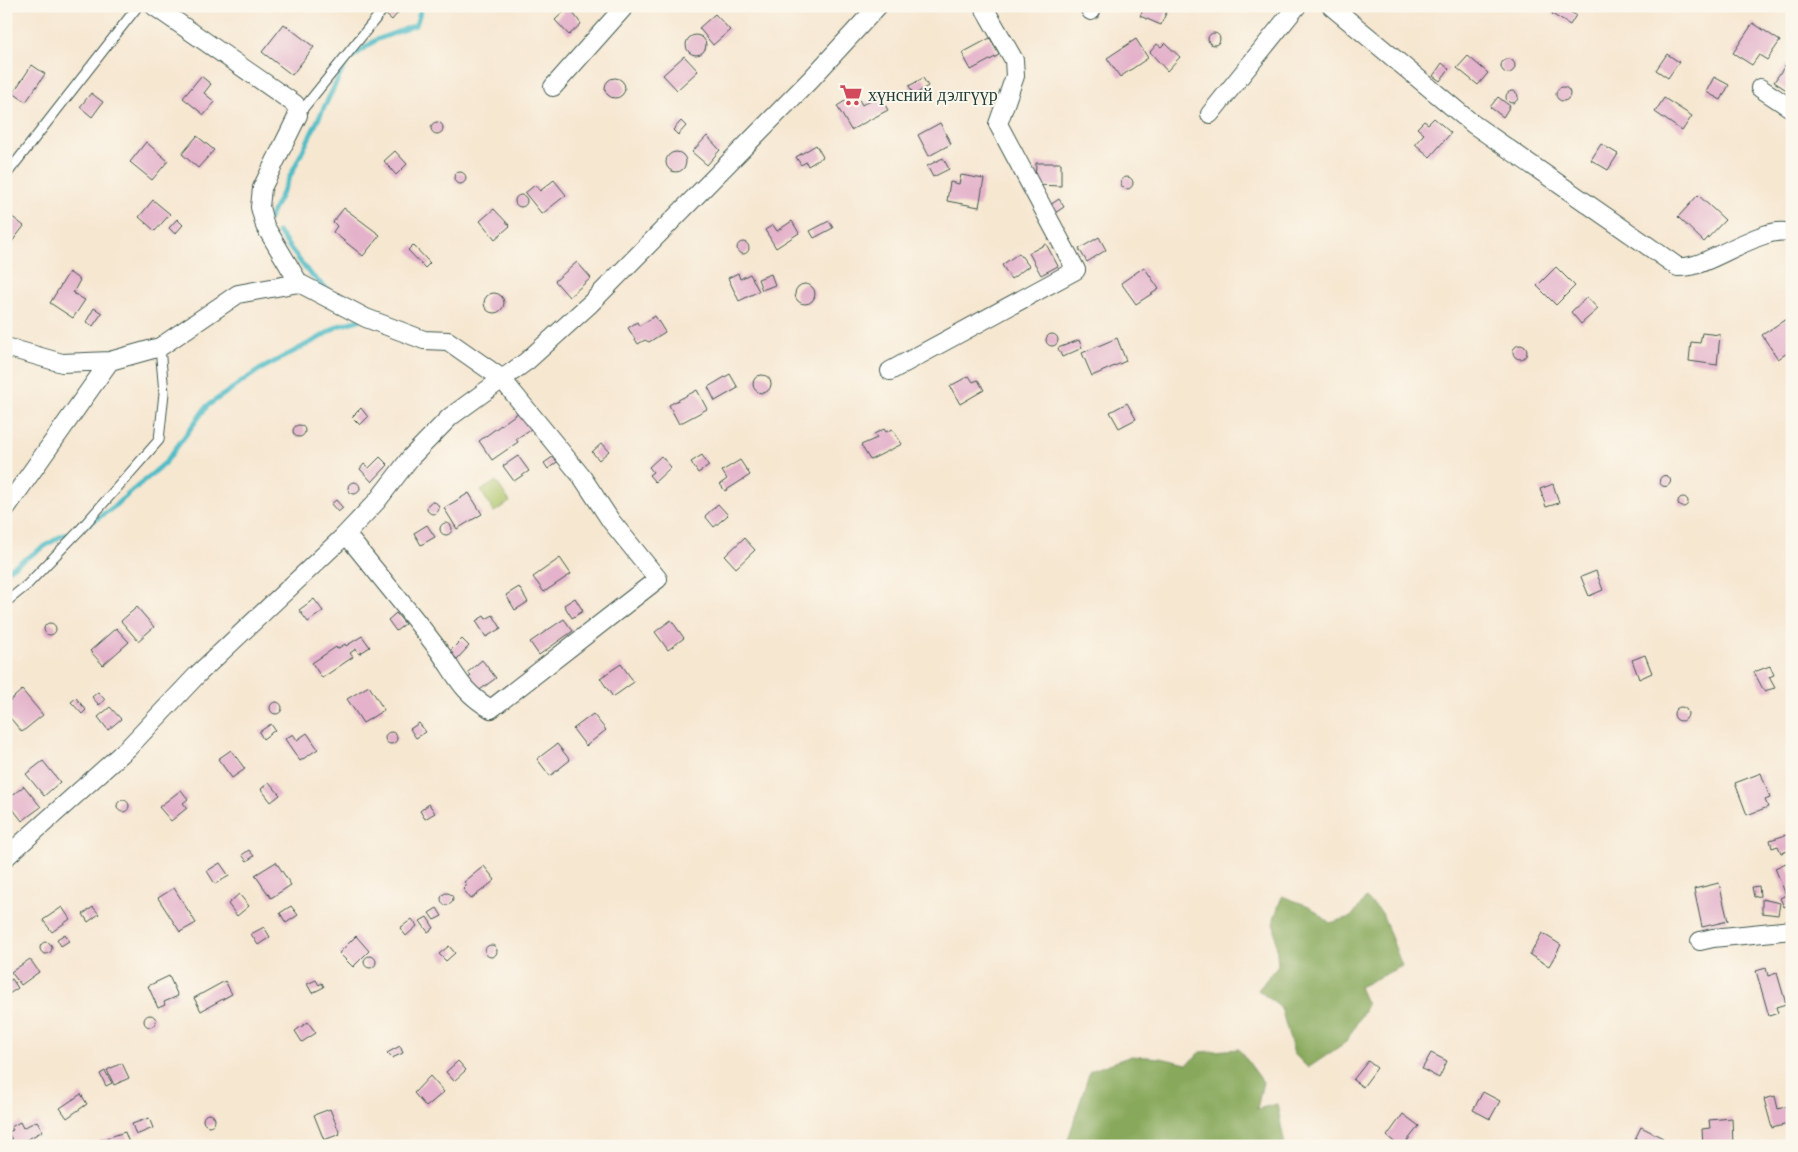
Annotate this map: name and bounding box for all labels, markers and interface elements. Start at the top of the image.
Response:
supermarket icon: хүнсний дэлгүүр [838,82,864,108]
place label: хүнсний дэлгүүр [868,84,998,106]

